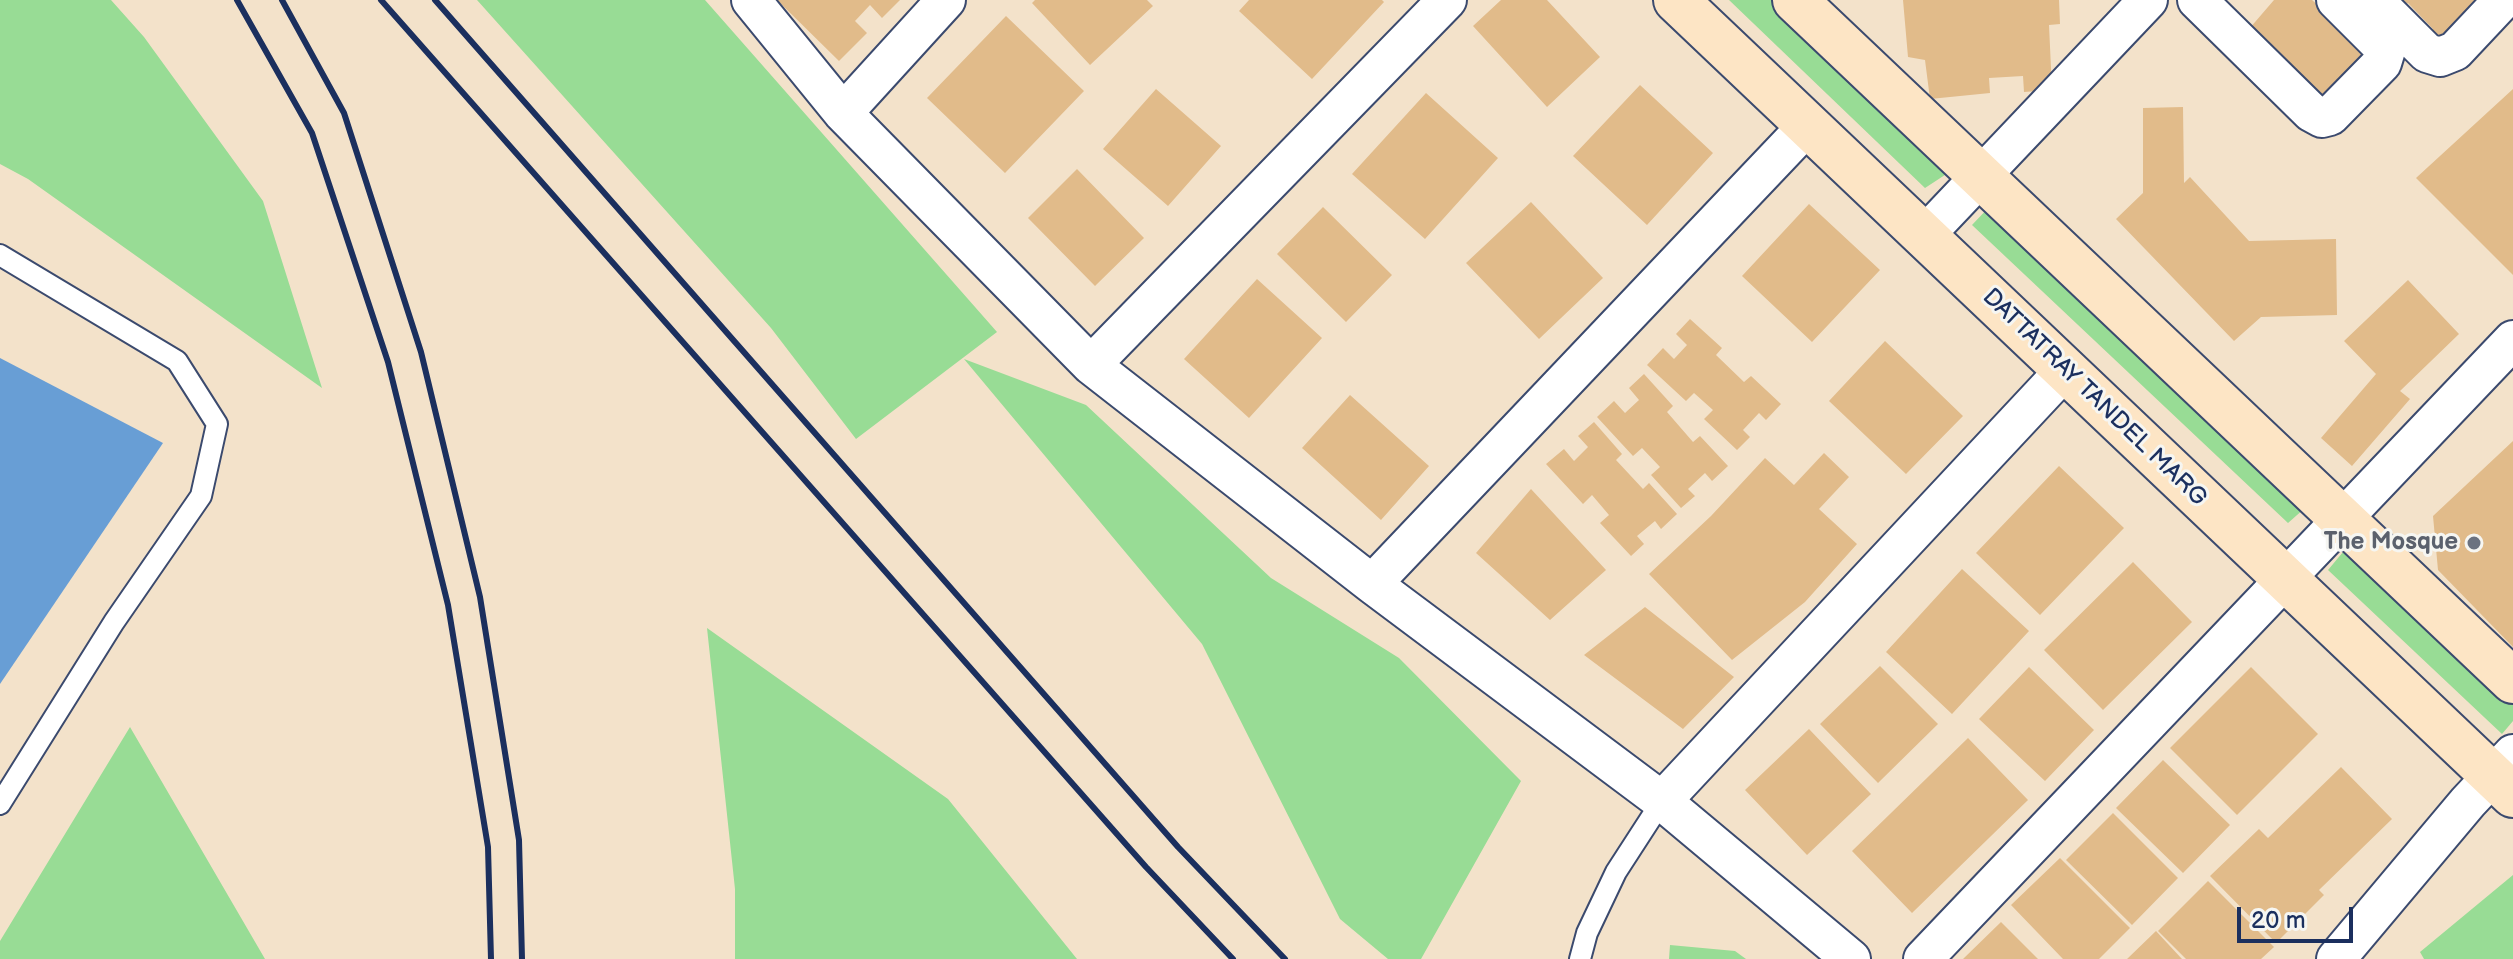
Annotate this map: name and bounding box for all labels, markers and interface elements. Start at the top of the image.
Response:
street label: DATTATRAY TANDEL MARG [1976,283,2212,513]
place label: The Mosque [2324,529,2458,557]
marker: The Mosque [2465,534,2483,552]
scale bar [2241,891,2357,941]
text: 20 m [2251,906,2306,935]

